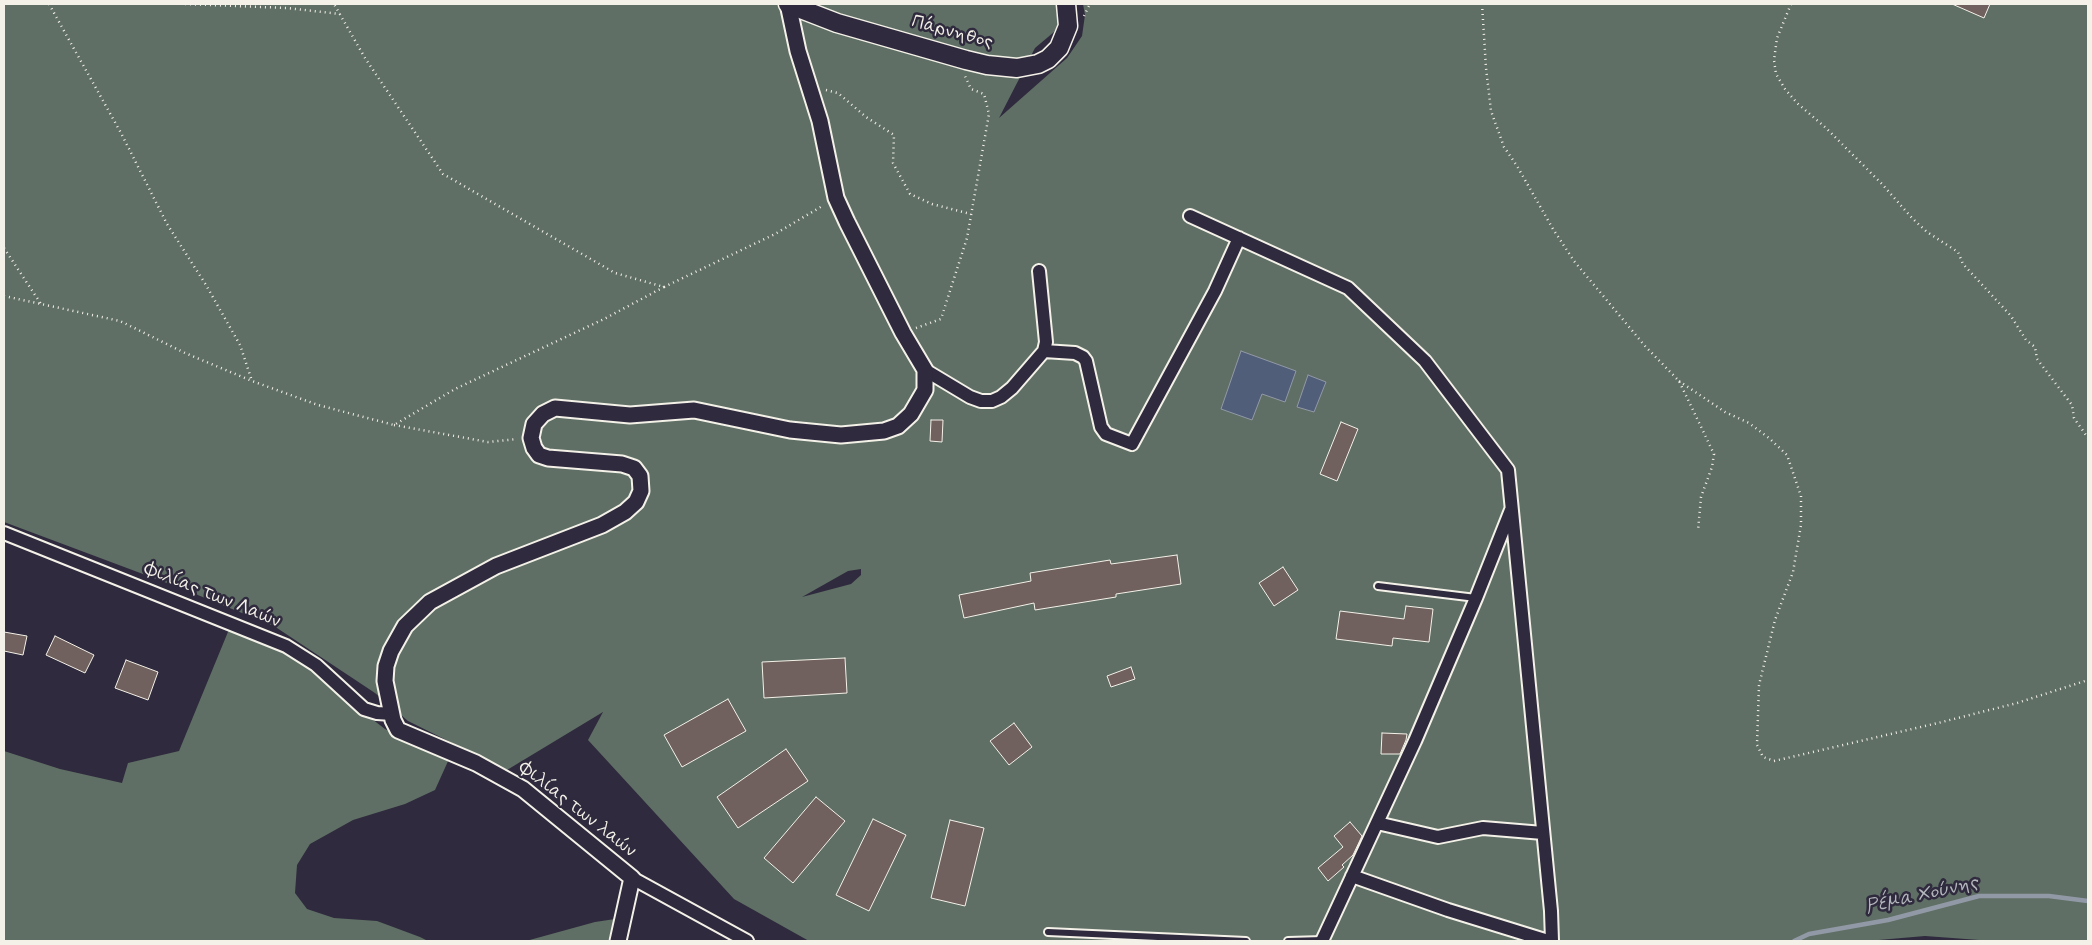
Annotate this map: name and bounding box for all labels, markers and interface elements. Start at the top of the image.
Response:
street label: Πάρνηθος [909,11,995,55]
street label: Φιλίας των Λαών [140,558,284,634]
street label: Φιλίας των λαών [514,757,640,863]
water label: Ρέμα Χούνης [1863,871,1981,921]

